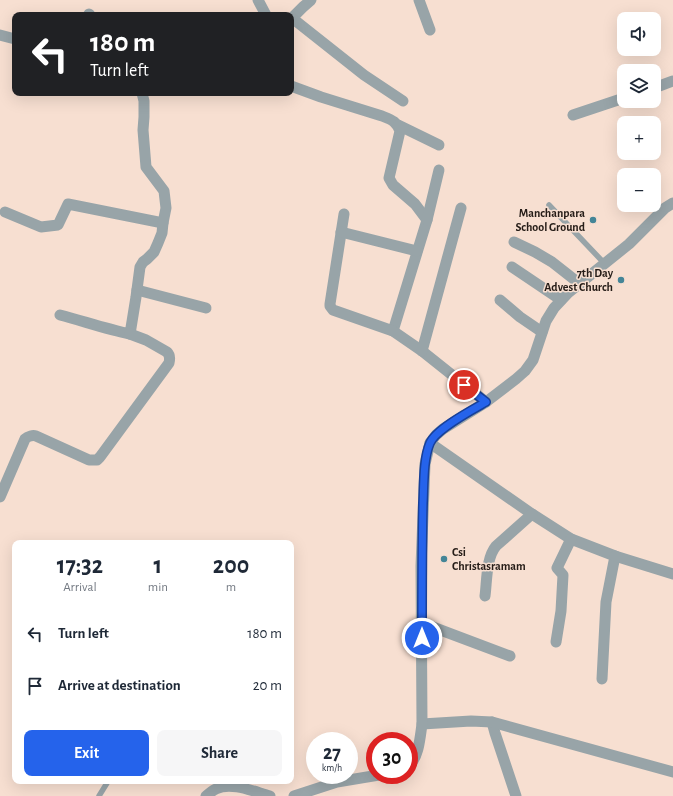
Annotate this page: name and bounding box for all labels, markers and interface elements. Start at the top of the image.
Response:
map controls [617,12,661,212]
button: sound [617,12,661,56]
icon: left [24,28,76,80]
text: 180 m [90,29,155,57]
text: Turn left [90,62,149,80]
button: layers [617,64,661,108]
button: + [617,116,661,160]
button: − [617,168,661,212]
place label: Manchanpara School Ground [516,207,586,233]
marker: Manchanpara School Ground [588,215,598,225]
place label: 7th Day Advest Church [544,267,614,293]
marker: 7th Day Advest Church [616,275,626,285]
pin [447,368,481,402]
icon: arrive [453,374,475,396]
place label: Csi Christasramam [452,546,526,572]
text: 17:32 [57,554,103,578]
text: 1 [154,554,162,578]
text: 200 [213,554,249,578]
marker: Csi Christasramam [439,554,449,564]
text: Arrival [63,581,97,594]
text: min [148,581,168,594]
text: m [226,581,236,594]
position arrow [401,617,443,659]
icon: left [24,623,46,645]
text: Turn left [58,626,109,641]
text: 180 m [247,626,282,641]
icon: arrive [24,675,46,697]
text: Arrive at destination [58,678,181,693]
text: 20 m [253,678,282,693]
button: Exit [24,730,149,776]
button: Share [157,730,282,776]
speed limit sign: 30 [366,732,418,784]
text: 27 [323,743,341,763]
text: km/h [322,763,342,773]

